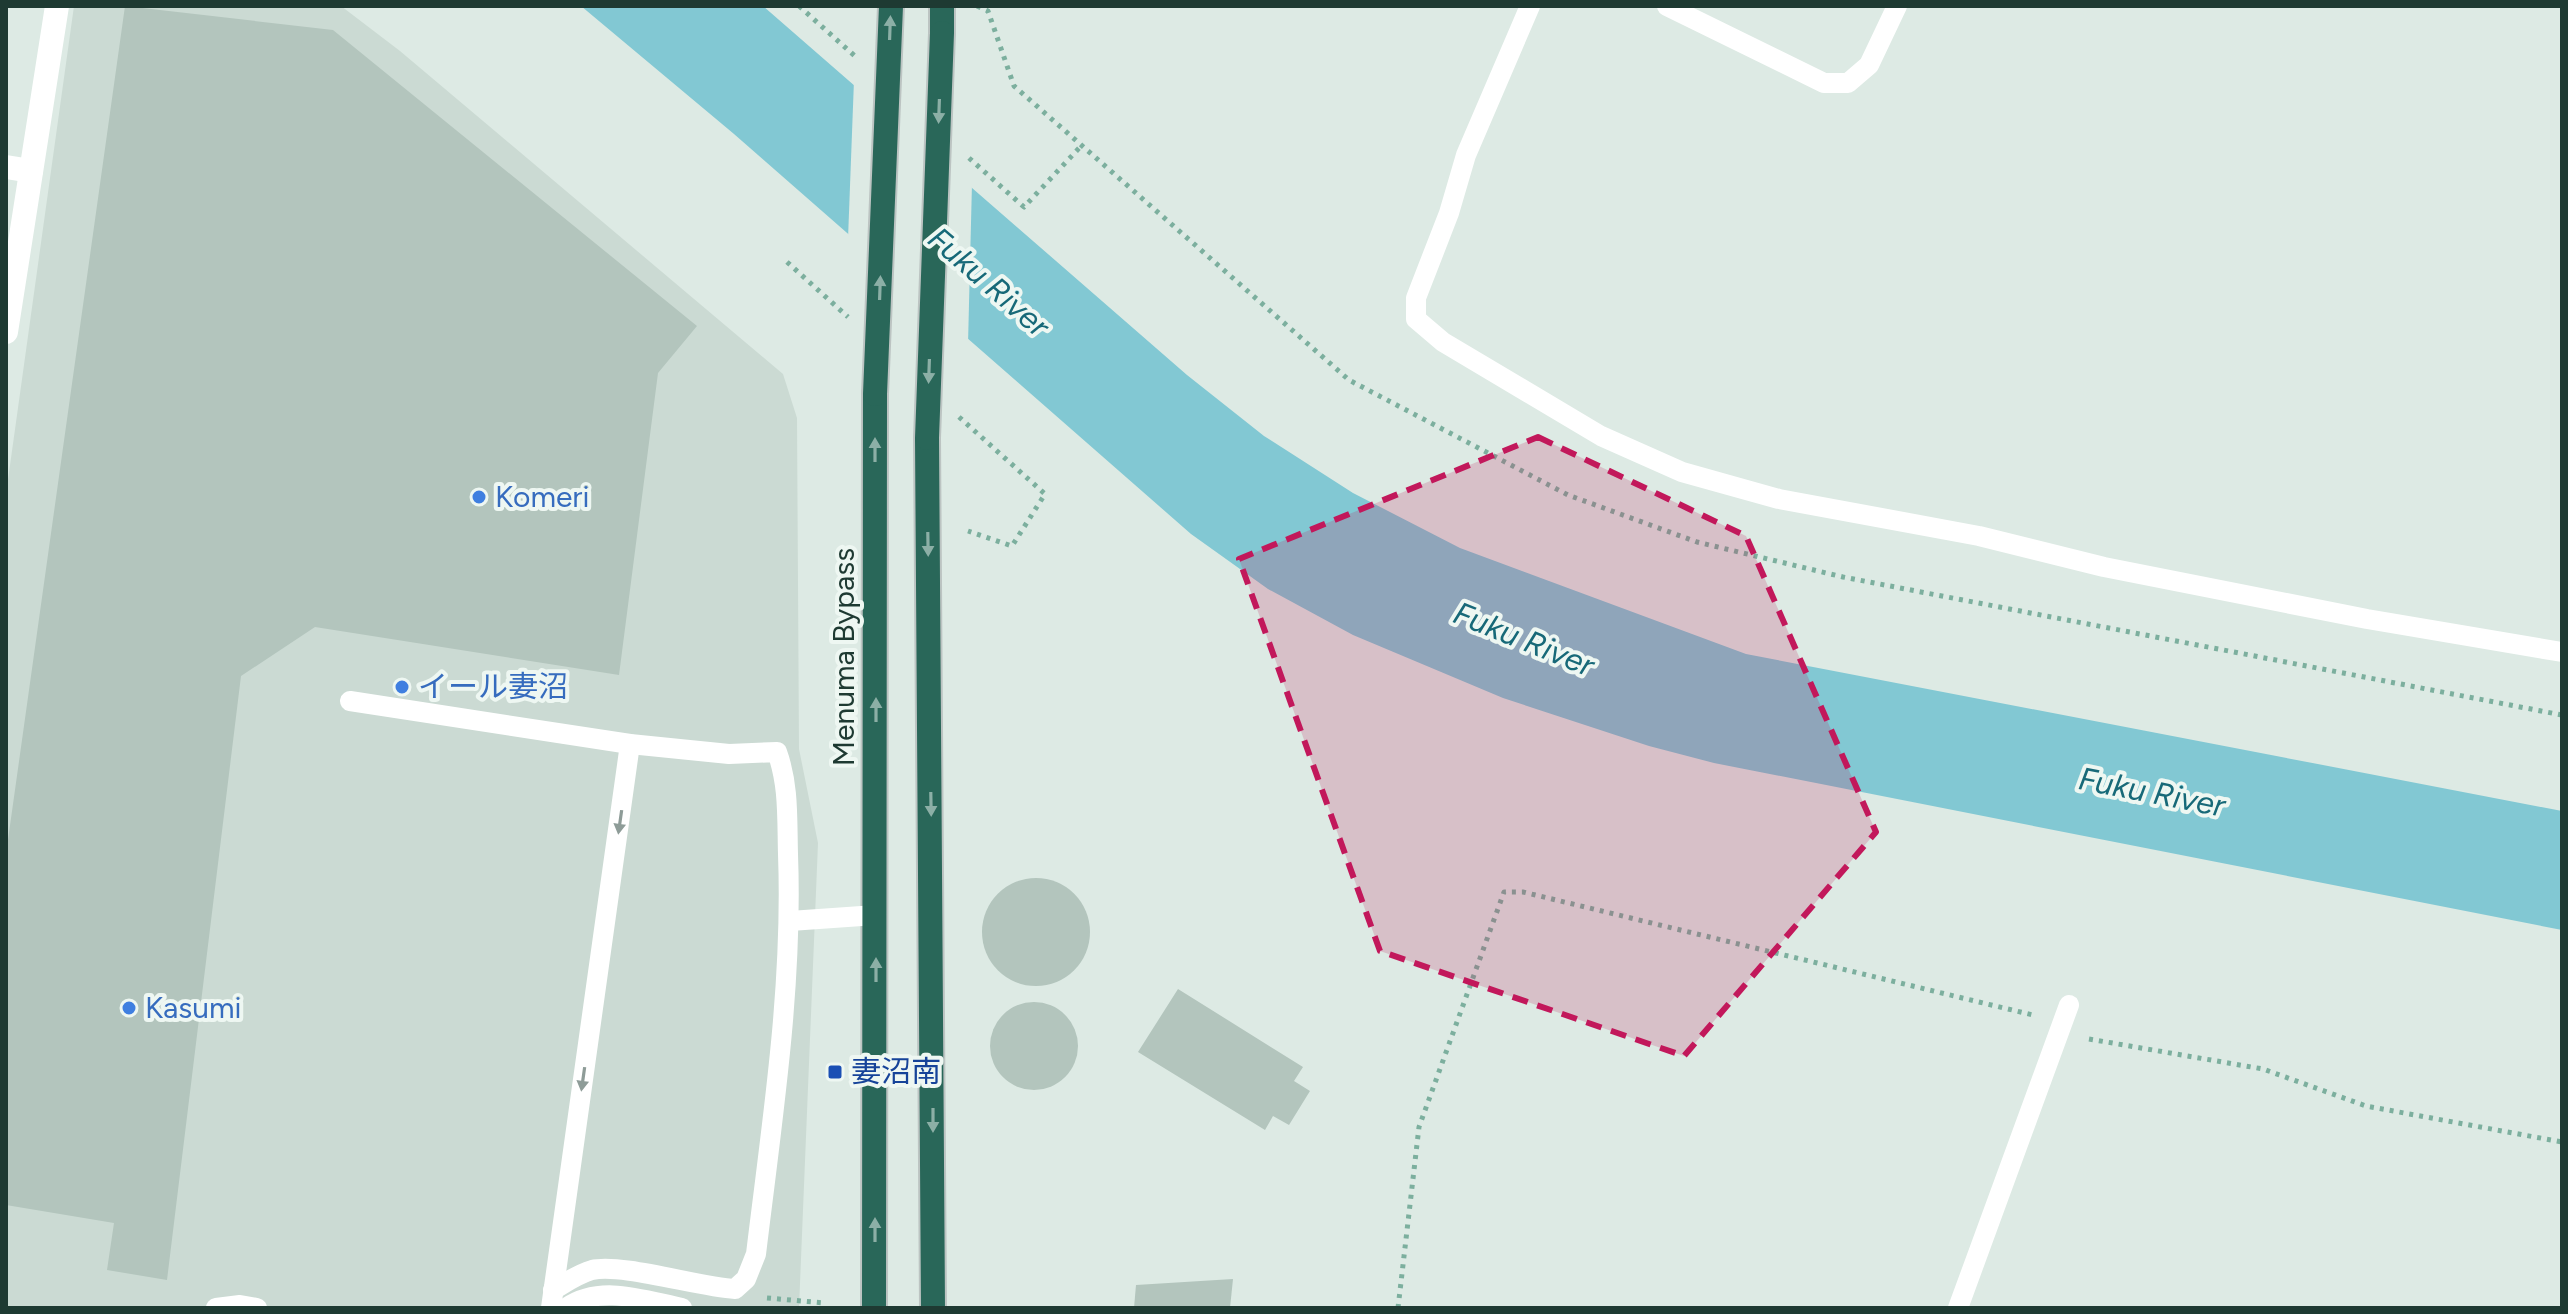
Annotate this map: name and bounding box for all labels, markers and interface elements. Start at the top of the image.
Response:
one-way arrow [884,15,897,40]
one-way arrow [932,99,945,124]
water label: Fuku River [921,219,1058,346]
one-way arrow [873,275,886,300]
one-way arrow [923,359,936,384]
one-way arrow [869,437,881,462]
place label: Komeri [495,478,589,515]
marker: Komeri [470,488,488,506]
one-way arrow [922,532,934,557]
street label: Menuma Bypass [825,548,862,766]
water label: Fuku River [1448,594,1601,685]
place label: イール妻沼 [418,668,568,705]
marker: イール妻沼 [393,678,411,696]
one-way arrow [870,697,882,722]
water label: Fuku River [2076,759,2230,825]
one-way arrow [924,792,937,817]
one-way arrow [613,810,626,835]
one-way arrow [870,957,882,982]
place label: Kasumi [145,989,242,1026]
marker: Kasumi [120,999,138,1017]
place label: 妻沼南 [851,1053,941,1090]
marker: 妻沼南 [826,1063,844,1081]
one-way arrow [576,1067,589,1092]
one-way arrow [926,1108,939,1133]
one-way arrow [869,1217,881,1242]

